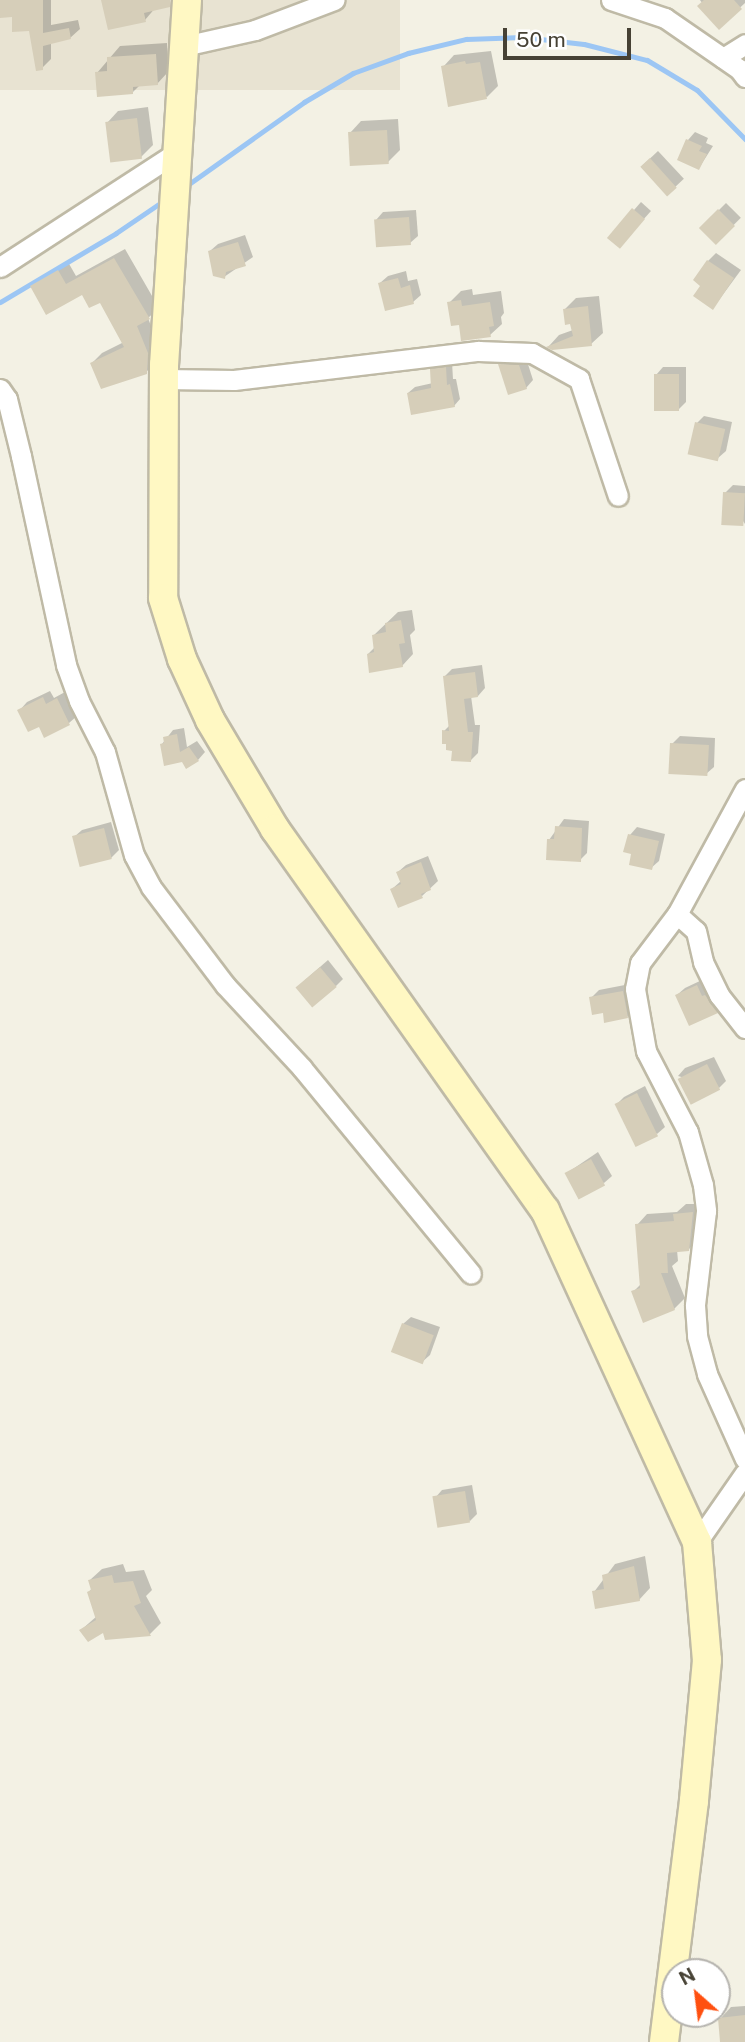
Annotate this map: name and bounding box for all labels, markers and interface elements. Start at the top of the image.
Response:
scale bar [507,14,635,58]
text: 50 m [516,27,566,52]
north arrow [661,1958,731,2028]
text: N [675,1963,699,1989]

